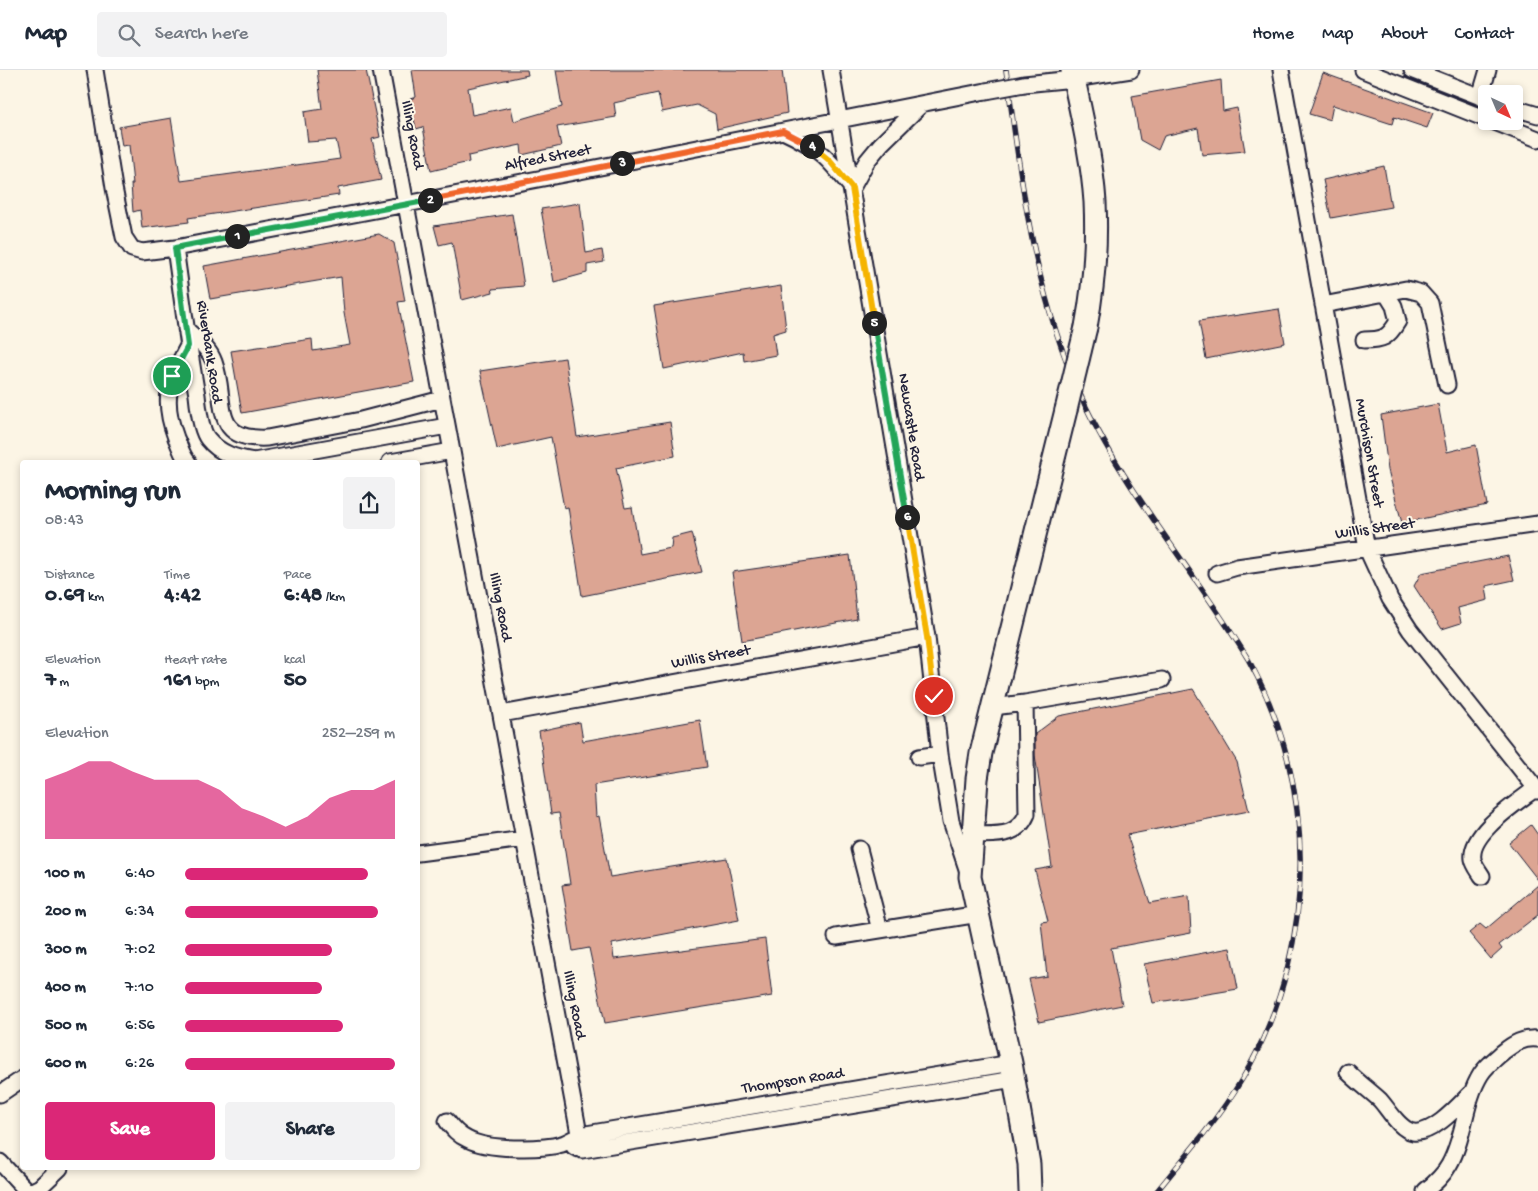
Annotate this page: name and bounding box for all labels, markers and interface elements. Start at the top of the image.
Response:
search box [97,12,447,57]
text: Map [25,20,67,49]
icon: search [115,21,143,49]
text: Search here [155,23,248,46]
text: Home [1252,24,1294,45]
text: Map [1322,24,1353,45]
text: About [1381,24,1427,45]
text: Contact [1455,24,1513,45]
north arrow [1478,85,1522,130]
map controls [1478,85,1523,130]
street label: Illing Road [395,99,427,173]
pin: 4 [800,134,824,158]
text: 4 [809,138,816,155]
street label: Alfred Street [503,141,594,177]
pin: 3 [610,150,634,176]
text: 3 [619,155,626,172]
pin: 2 [418,188,442,212]
text: 2 [427,192,434,209]
pin: 1 [224,224,250,248]
text: 1 [235,228,240,245]
street label: Riverbank Road [191,299,226,406]
pin: 5 [862,310,886,336]
text: 5 [871,315,878,332]
pin [151,355,193,397]
icon: arrive [158,362,186,390]
street label: Newcastle Road [892,372,928,484]
street label: Murchison Street [1349,397,1387,510]
text: Morning run [45,476,180,509]
button: share [343,477,395,529]
pin: 6 [894,504,920,530]
text: 6 [904,509,911,526]
text: 08:43 [45,512,84,531]
street label: Willis Street [1334,515,1417,545]
text: Distance [45,567,94,584]
text: Time [164,567,190,584]
text: Pace [284,567,311,584]
street label: Illing Road [483,571,515,645]
text: 0.69 [45,584,85,609]
text: 4:42 [164,584,201,609]
text: 6:48 [284,584,322,609]
text: km [85,589,104,606]
text: /km [322,589,345,606]
street label: Willis Street [670,641,753,674]
text: Elevation [45,652,101,669]
text: Heart rate [164,652,227,669]
text: kcal [284,652,306,669]
text: 7 [45,669,56,694]
text: 161 [164,669,192,694]
text: 50 [284,669,307,694]
text: m [56,674,69,691]
text: bpm [192,674,219,691]
pin [913,675,955,717]
icon: check [920,682,948,710]
text: Elevation [45,725,109,744]
text: 252–259 m [322,725,395,744]
text: 100 m [45,865,85,884]
text: 6:40 [125,865,155,884]
text: 200 m [45,903,86,922]
text: 6:34 [125,903,154,922]
text: 300 m [45,941,87,960]
text: 7:02 [125,941,155,960]
street label: Illing Road [557,969,589,1043]
text: 400 m [45,979,86,998]
text: 7:10 [125,979,154,998]
text: 500 m [45,1017,87,1036]
text: 6:56 [125,1017,155,1036]
text: 600 m [45,1055,86,1074]
text: 6:26 [125,1055,154,1074]
street label: Thompson Road [740,1064,847,1100]
button: Save [45,1102,215,1160]
button: Share [225,1102,395,1160]

